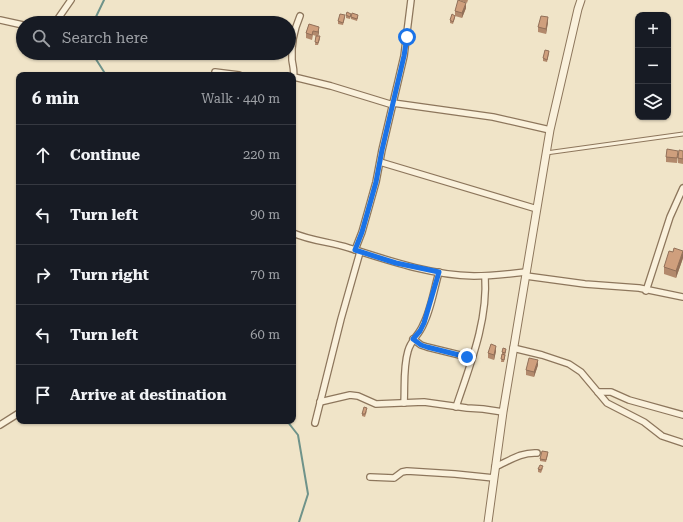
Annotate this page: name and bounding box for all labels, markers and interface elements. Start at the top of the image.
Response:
map controls [635,12,671,120]
button: + [635,12,671,48]
search box [16,16,296,60]
icon: search [30,27,52,49]
route start [398,28,416,46]
text: Search here [62,29,148,47]
button: − [635,48,671,84]
button: layers [635,84,671,120]
text: 6 min [32,88,79,108]
text: Walk · 440 m [201,91,280,106]
icon: ahead [32,144,54,166]
text: Continue [70,146,140,164]
text: 220 m [243,147,280,162]
icon: left [32,204,54,226]
text: Turn left [70,206,138,224]
text: 90 m [250,207,280,222]
icon: right [32,264,54,286]
text: Turn right [70,266,149,284]
text: 70 m [250,267,280,282]
icon: left [32,324,54,346]
text: Turn left [70,326,138,344]
text: 60 m [250,327,280,342]
route end [458,348,476,366]
icon: arrive [32,384,54,406]
text: Arrive at destination [70,386,226,404]

